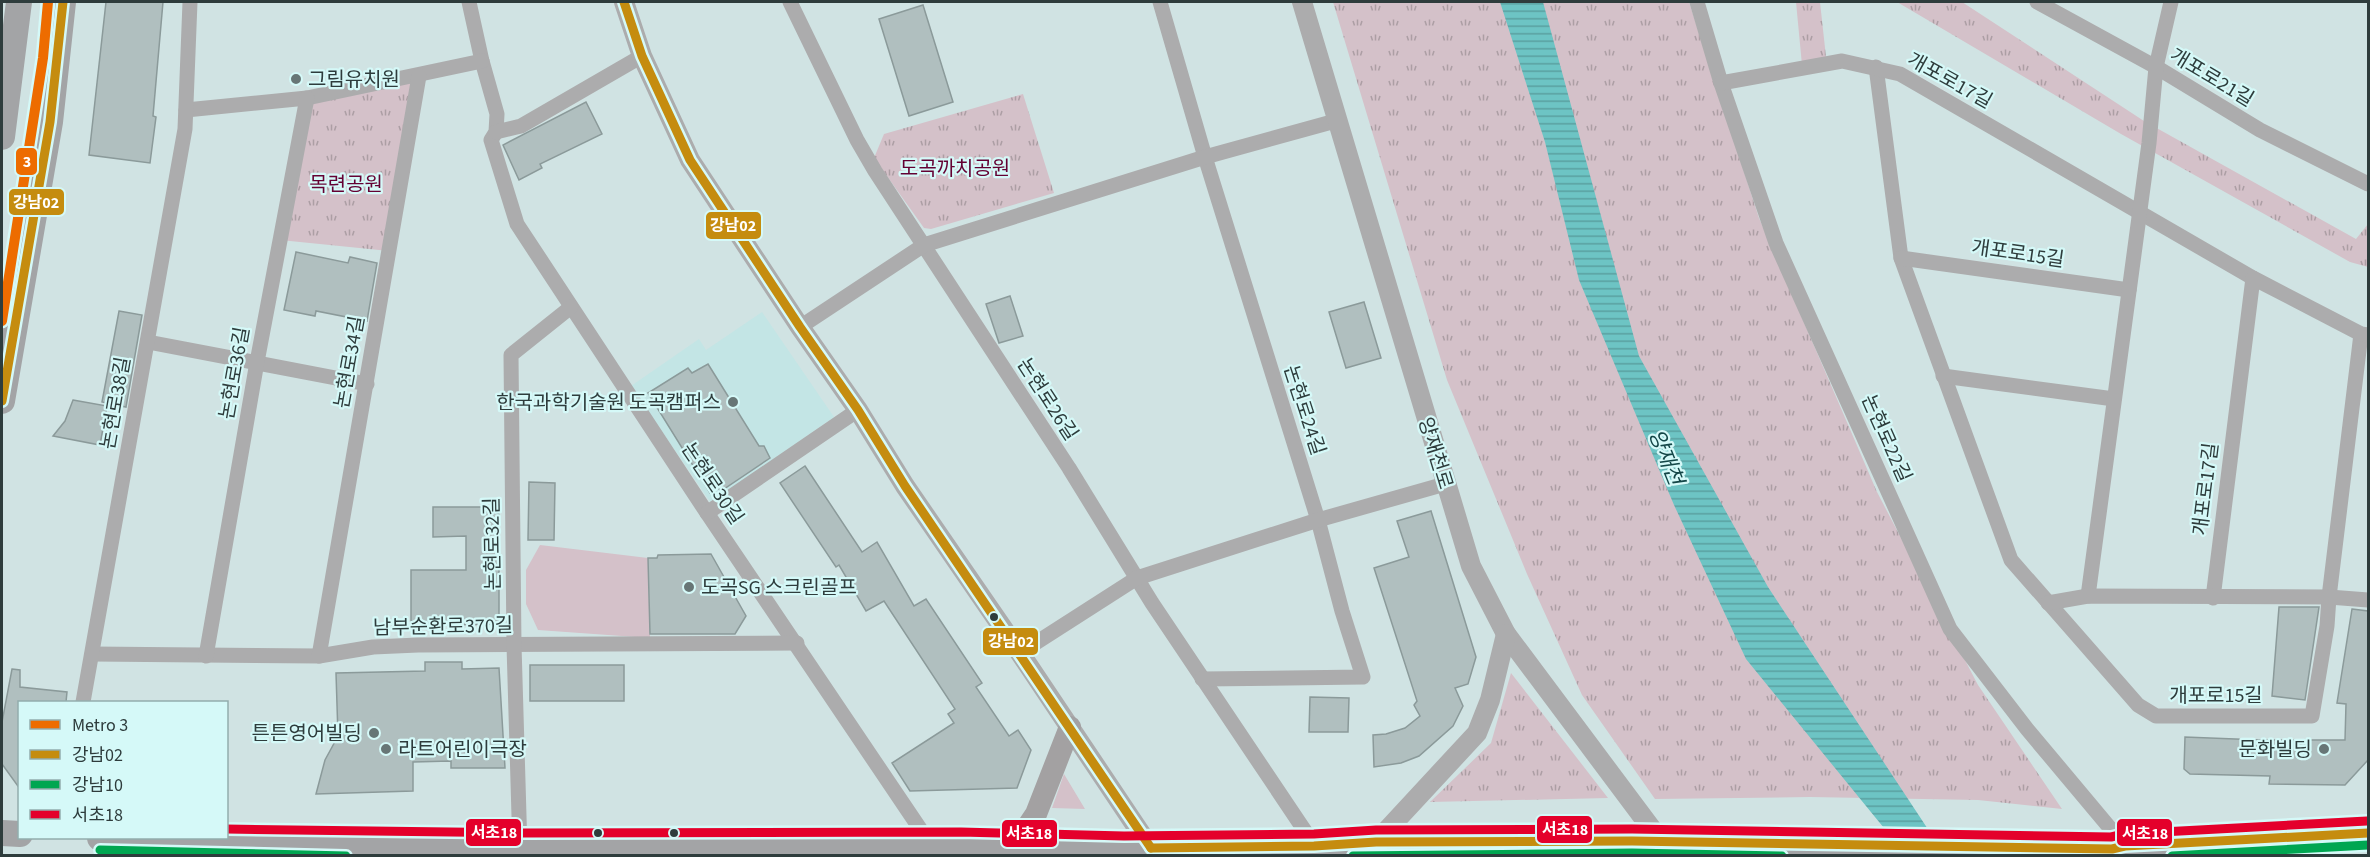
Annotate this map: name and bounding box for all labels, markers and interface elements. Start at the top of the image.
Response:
street label: 개포로21길 [2164,42,2259,114]
street label: 개포로17길 [1902,46,1997,116]
place label: 그림유치원 [308,66,400,94]
marker: 그림유치원 [289,72,303,86]
line badge: 3 [15,147,38,176]
text: 3 [23,151,31,173]
park label: 도곡까치공원 [900,155,1010,183]
park label: 목련공원 [309,171,383,199]
line badge: 강남02 [8,188,65,216]
text: 강남02 [13,192,59,214]
line badge: 강남02 [705,211,762,240]
text: 강남02 [710,215,756,237]
street label: 개포로15길 [1970,234,2066,274]
street label: 논현로34길 [328,314,372,411]
street label: 논현로36길 [213,325,257,422]
street label: 논현로26길 [1010,353,1084,446]
street label: 논현로38길 [94,355,138,452]
street label: 논현로24길 [1276,362,1332,459]
place label: 한국과학기술원 도곡캠퍼스 [496,389,721,417]
street label: 논현로22길 [1854,390,1918,487]
marker: 한국과학기술원 도곡캠퍼스 [726,395,740,409]
street label: 양재천로 [1411,414,1459,493]
water label: 양재천 [1641,425,1692,492]
street label: 논현로30길 [674,437,750,530]
street label: 개포로17길 [2186,441,2226,537]
street label: 논현로32길 [478,497,508,591]
place label: 도곡SG 스크린골프 [701,574,857,602]
marker: 도곡SG 스크린골프 [682,580,696,594]
unlabelled marker [988,611,1000,623]
street label: 남부순환로370길 [373,612,513,642]
line badge: 강남02 [982,627,1039,656]
text: 강남02 [988,631,1034,653]
street label: 개포로15길 [2169,682,2263,710]
legend [18,701,228,839]
text: Metro 3 [72,713,128,738]
place label: 튼튼영어빌딩 [252,720,362,748]
marker: 튼튼영어빌딩 [367,726,381,740]
place label: 라트어린이극장 [398,736,527,764]
place label: 문화빌딩 [2238,736,2312,764]
marker: 라트어린이극장 [379,742,393,756]
marker: 문화빌딩 [2317,742,2331,756]
text: 강남02 [72,743,123,768]
text: 강남10 [72,773,123,798]
text: 서초18 [72,803,123,828]
line badge: 서초18 [1536,815,1593,844]
line badge: 서초18 [465,818,522,847]
line badge: 서초18 [2116,818,2173,847]
line badge: 서초18 [1001,819,1058,848]
text: 서초18 [1542,819,1588,841]
text: 서초18 [471,822,517,844]
text: 서초18 [1006,823,1052,845]
text: 서초18 [2122,823,2168,845]
unlabelled marker [592,827,604,839]
unlabelled marker [668,827,680,839]

